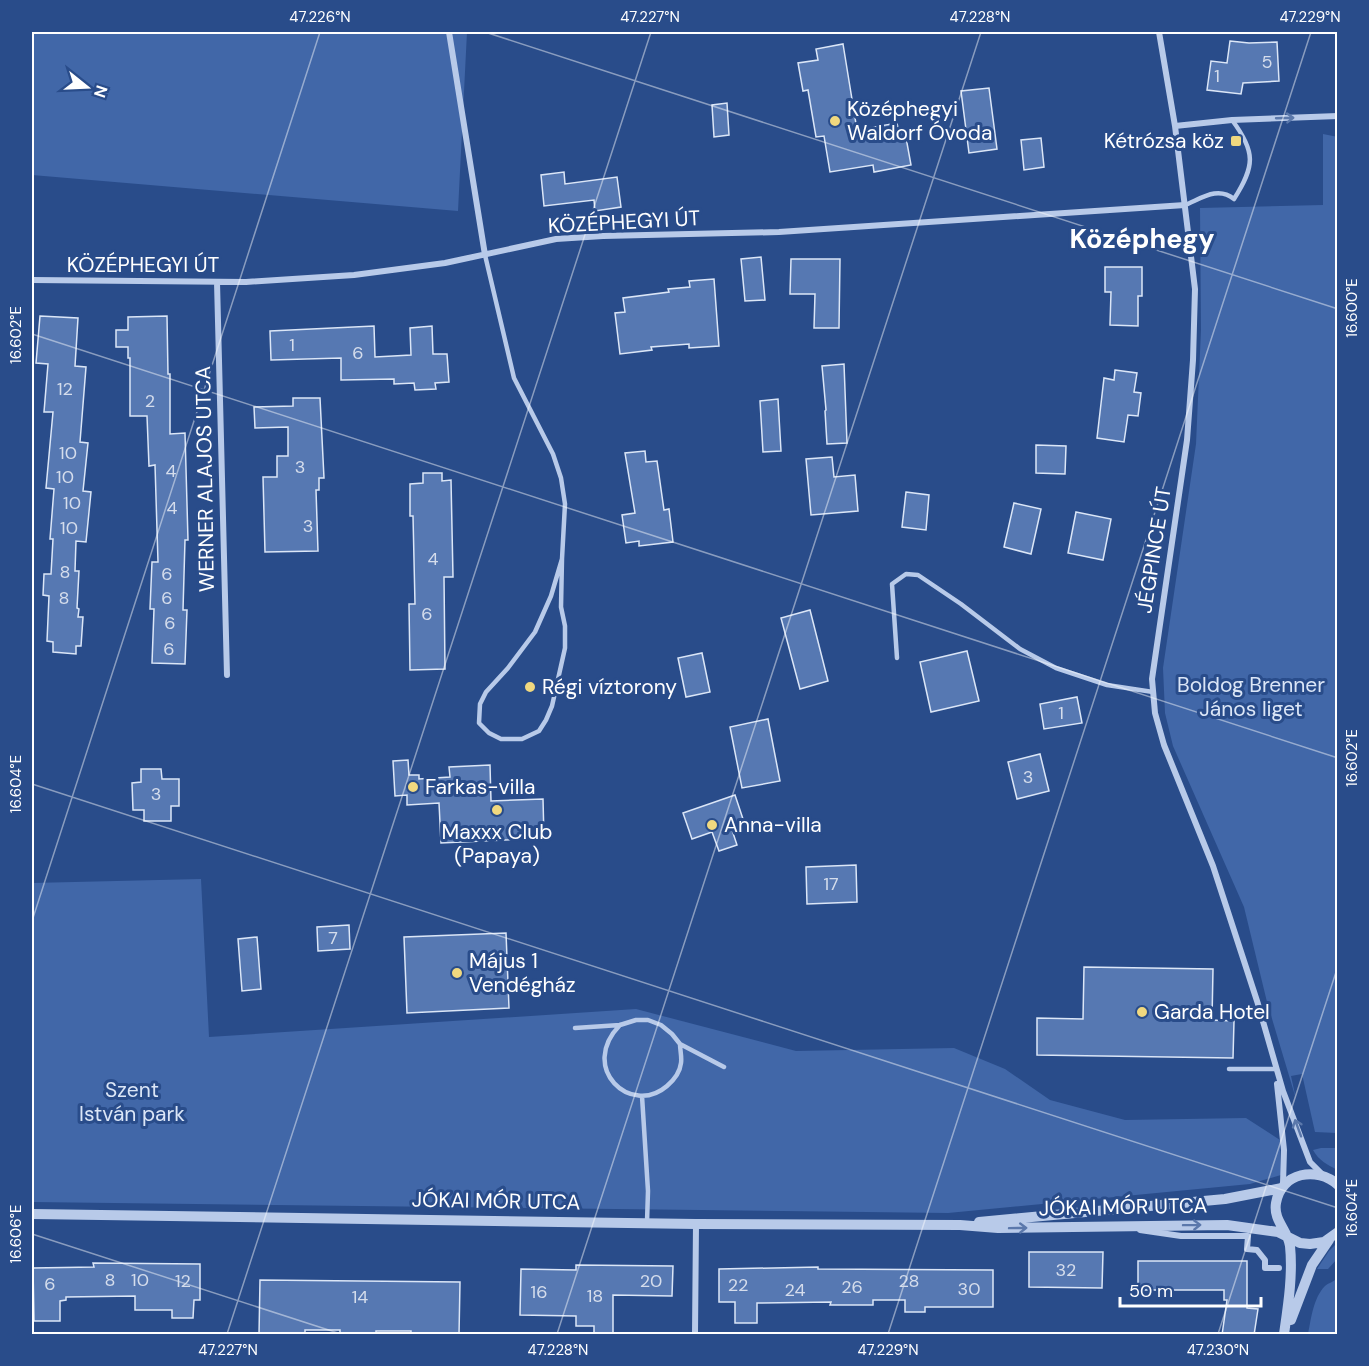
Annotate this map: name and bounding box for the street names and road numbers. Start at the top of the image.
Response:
street label: KÖZÉPHEGYI ÚT [547,204,701,240]
street label: KÖZÉPHEGYI ÚT [67,251,219,279]
street label: WERNER ALAJOS UTCA [189,366,221,592]
street label: JÉGPINCE ÚT [1130,484,1178,615]
street label: JÓKAI MÓR UTCA [411,1186,581,1216]
street label: JÓKAI MÓR UTCA [1038,1192,1208,1222]

